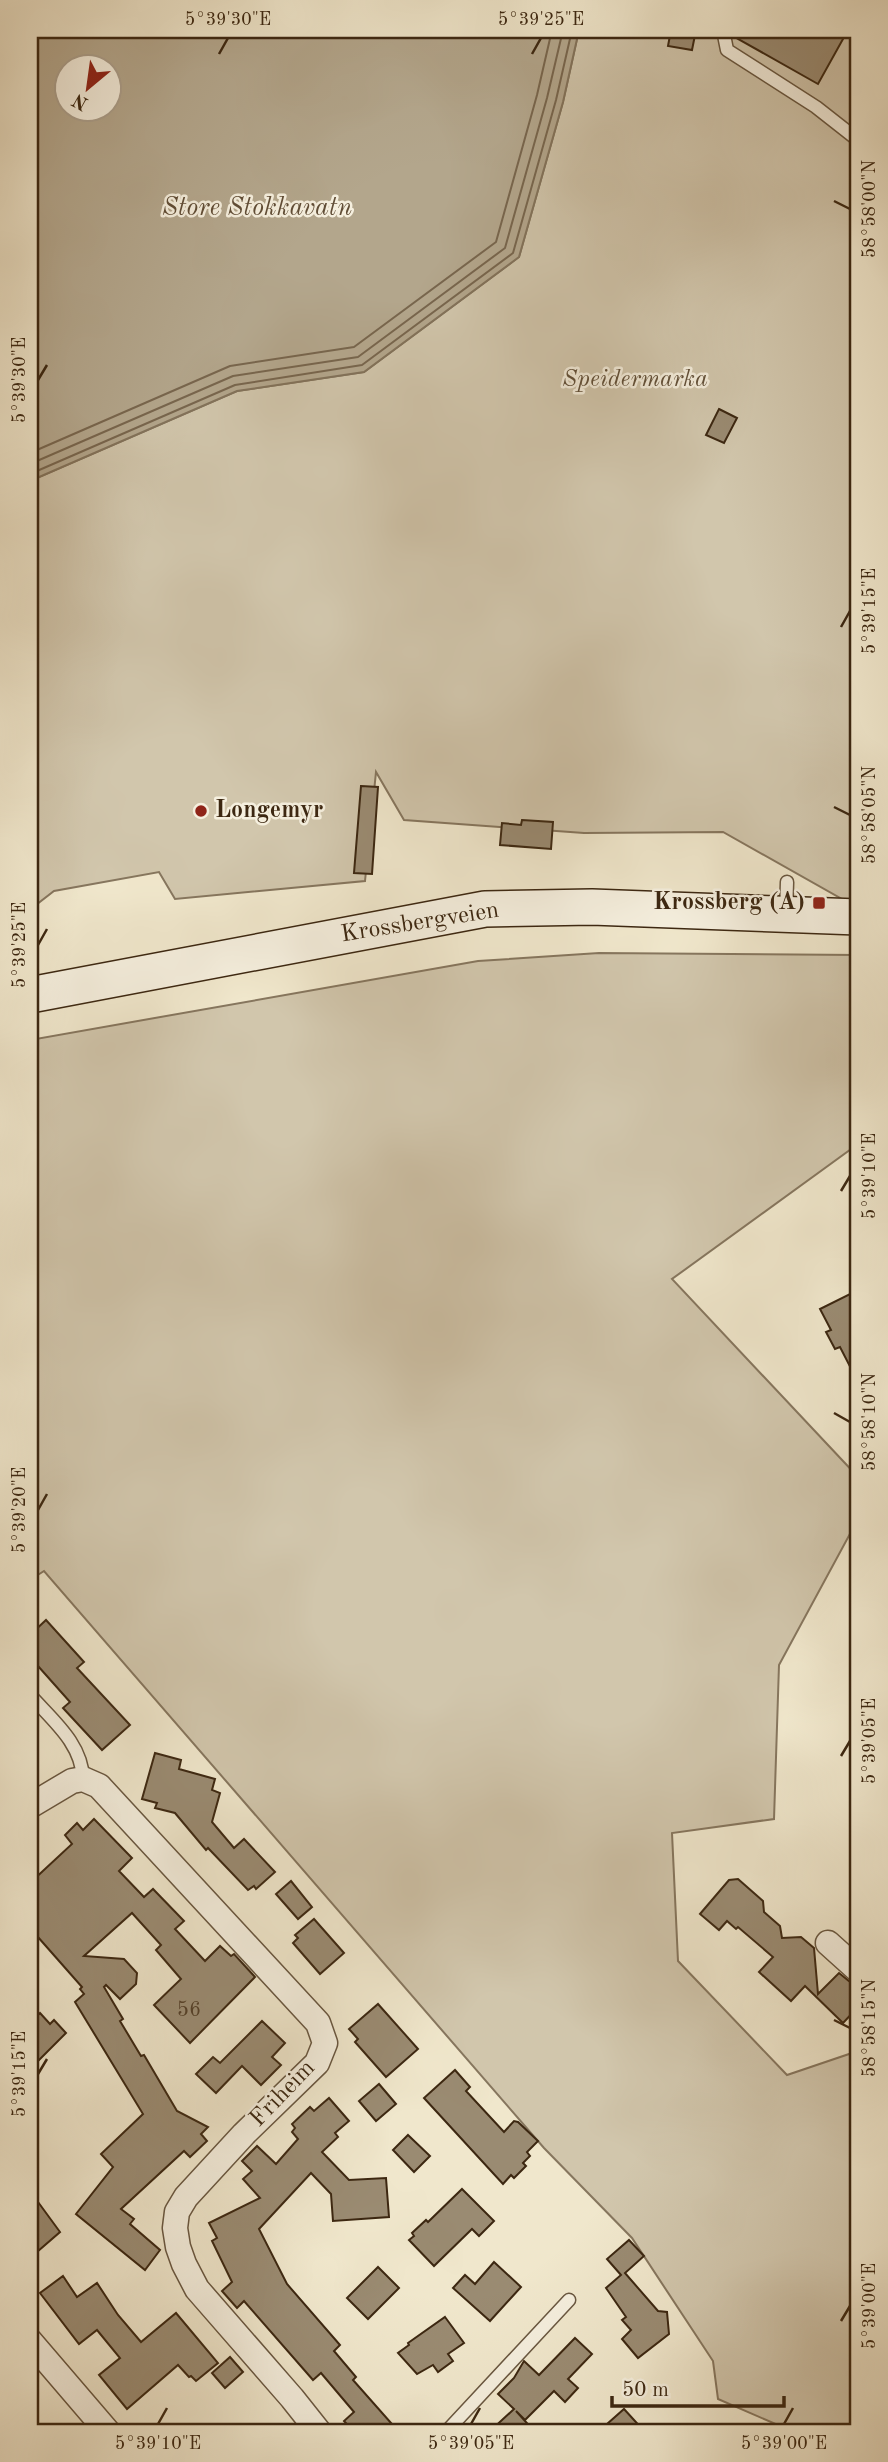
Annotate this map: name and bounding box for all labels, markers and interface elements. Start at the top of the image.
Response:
text: 5°39'30"E [185,11,271,29]
text: 5°39'25"E [498,11,584,29]
north arrow [52,52,122,122]
text: N [70,89,92,113]
text: 58°58'00"N [861,160,879,258]
water label: Store Stokkavatn [162,195,352,221]
text: 5°39'30"E [11,337,29,423]
park label: Speidermarka [562,368,708,392]
text: 5°39'15"E [861,568,879,654]
text: 58°58'05"N [861,766,879,864]
place label: Longemyr [215,799,323,823]
marker: Longemyr [193,803,209,819]
place label: Krossberg (A) [653,890,805,915]
marker: Krossberg (A) [811,895,827,911]
street label: Krossbergveien [339,899,501,947]
text: 5°39'25"E [11,902,29,988]
text: 5°39'10"E [861,1133,879,1219]
text: 58°58'10"N [861,1373,879,1471]
text: 5°39'20"E [11,1467,29,1553]
text: 5°39'05"E [861,1698,879,1784]
text: 58°58'15"N [861,1979,879,2077]
house number: 56 [177,2000,201,2021]
text: 5°39'15"E [11,2031,29,2117]
street label: Friheim [246,2056,320,2132]
text: 5°39'00"E [861,2263,879,2349]
scale bar [612,2364,783,2408]
text: 50 m [622,2380,669,2401]
text: 5°39'10"E [115,2435,201,2453]
text: 5°39'05"E [428,2435,514,2453]
text: 5°39'00"E [741,2435,827,2453]

